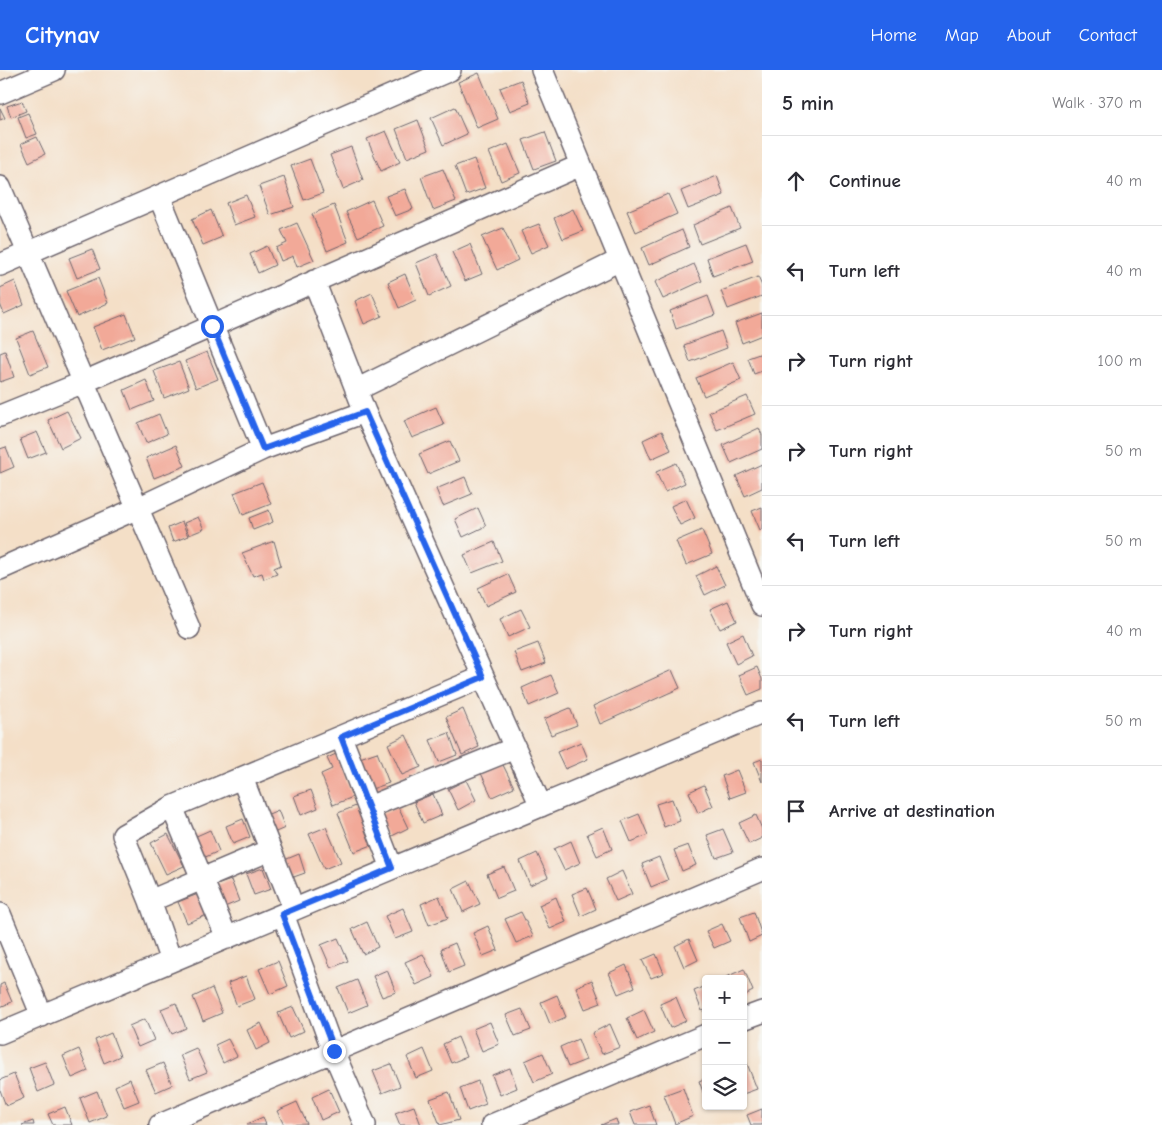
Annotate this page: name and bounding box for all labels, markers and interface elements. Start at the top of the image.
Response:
text: Citynav [25,21,100,49]
text: Home [870,25,917,46]
text: Map [945,25,979,46]
text: About [1007,25,1051,46]
text: Contact [1079,25,1137,46]
text: 5 min [782,91,834,115]
text: Walk · 370 m [1052,94,1142,112]
icon: ahead [782,167,810,195]
text: Continue [829,170,901,192]
text: 40 m [1106,172,1142,190]
icon: left [782,257,810,285]
text: Turn left [829,260,900,282]
text: 40 m [1106,262,1142,280]
route start [201,315,224,338]
icon: right [782,347,810,375]
text: Turn right [829,350,913,372]
text: 100 m [1098,352,1142,370]
icon: right [782,437,810,465]
text: Turn right [829,440,913,462]
text: 50 m [1105,442,1142,460]
icon: left [782,527,810,555]
text: Turn left [829,530,900,552]
text: 50 m [1105,532,1142,550]
icon: right [782,617,810,645]
text: Turn right [829,620,913,642]
text: 40 m [1106,622,1142,640]
icon: left [782,707,810,735]
text: Turn left [829,710,900,732]
text: 50 m [1105,712,1142,730]
icon: arrive [782,797,810,825]
text: Arrive at destination [829,800,995,822]
map controls [702,975,747,1110]
button: + [702,975,747,1020]
button: − [702,1020,747,1065]
route end [323,1040,346,1063]
button: layers [702,1065,747,1110]

